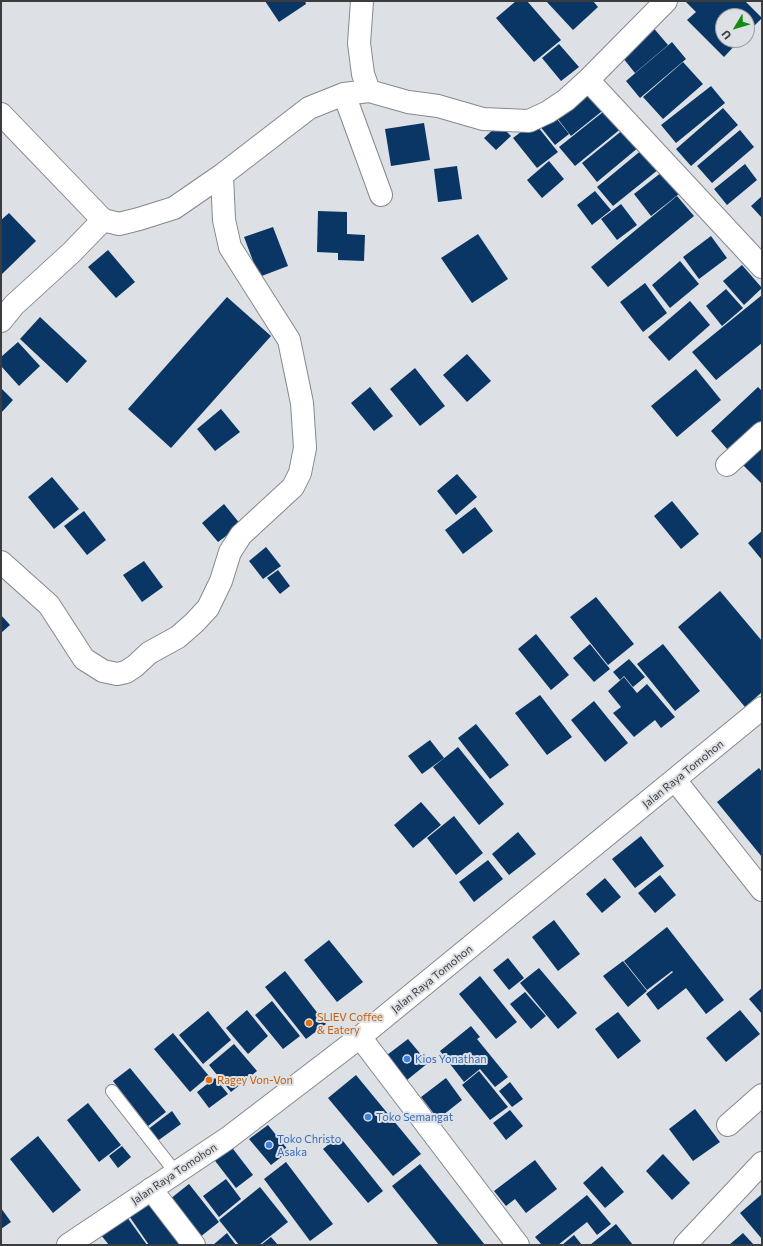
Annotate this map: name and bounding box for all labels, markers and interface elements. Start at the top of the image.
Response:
north arrow [715,8,755,48]
text: U [718,28,734,42]
street label: Jalan Raya Tomohon [640,737,726,811]
street label: Jalan Raya Tomohon [389,942,475,1016]
place label: SLIEV Coffee & Eatery [317,1010,383,1036]
marker: SLIEV Coffee & Eatery [304,1018,314,1028]
place label: Kios Yonathan [415,1052,486,1066]
marker: Kios Yonathan [402,1054,412,1064]
place label: Ragey Von-Von [217,1073,293,1087]
marker: Ragey Von-Von [204,1075,214,1085]
place label: Toko Semangat [376,1110,453,1124]
marker: Toko Semangat [363,1112,373,1122]
place label: Toko Christo Asaka [277,1132,341,1158]
street label: Jalan Raya Tomohon [129,1140,219,1208]
marker: Toko Christo Asaka [264,1140,274,1150]

